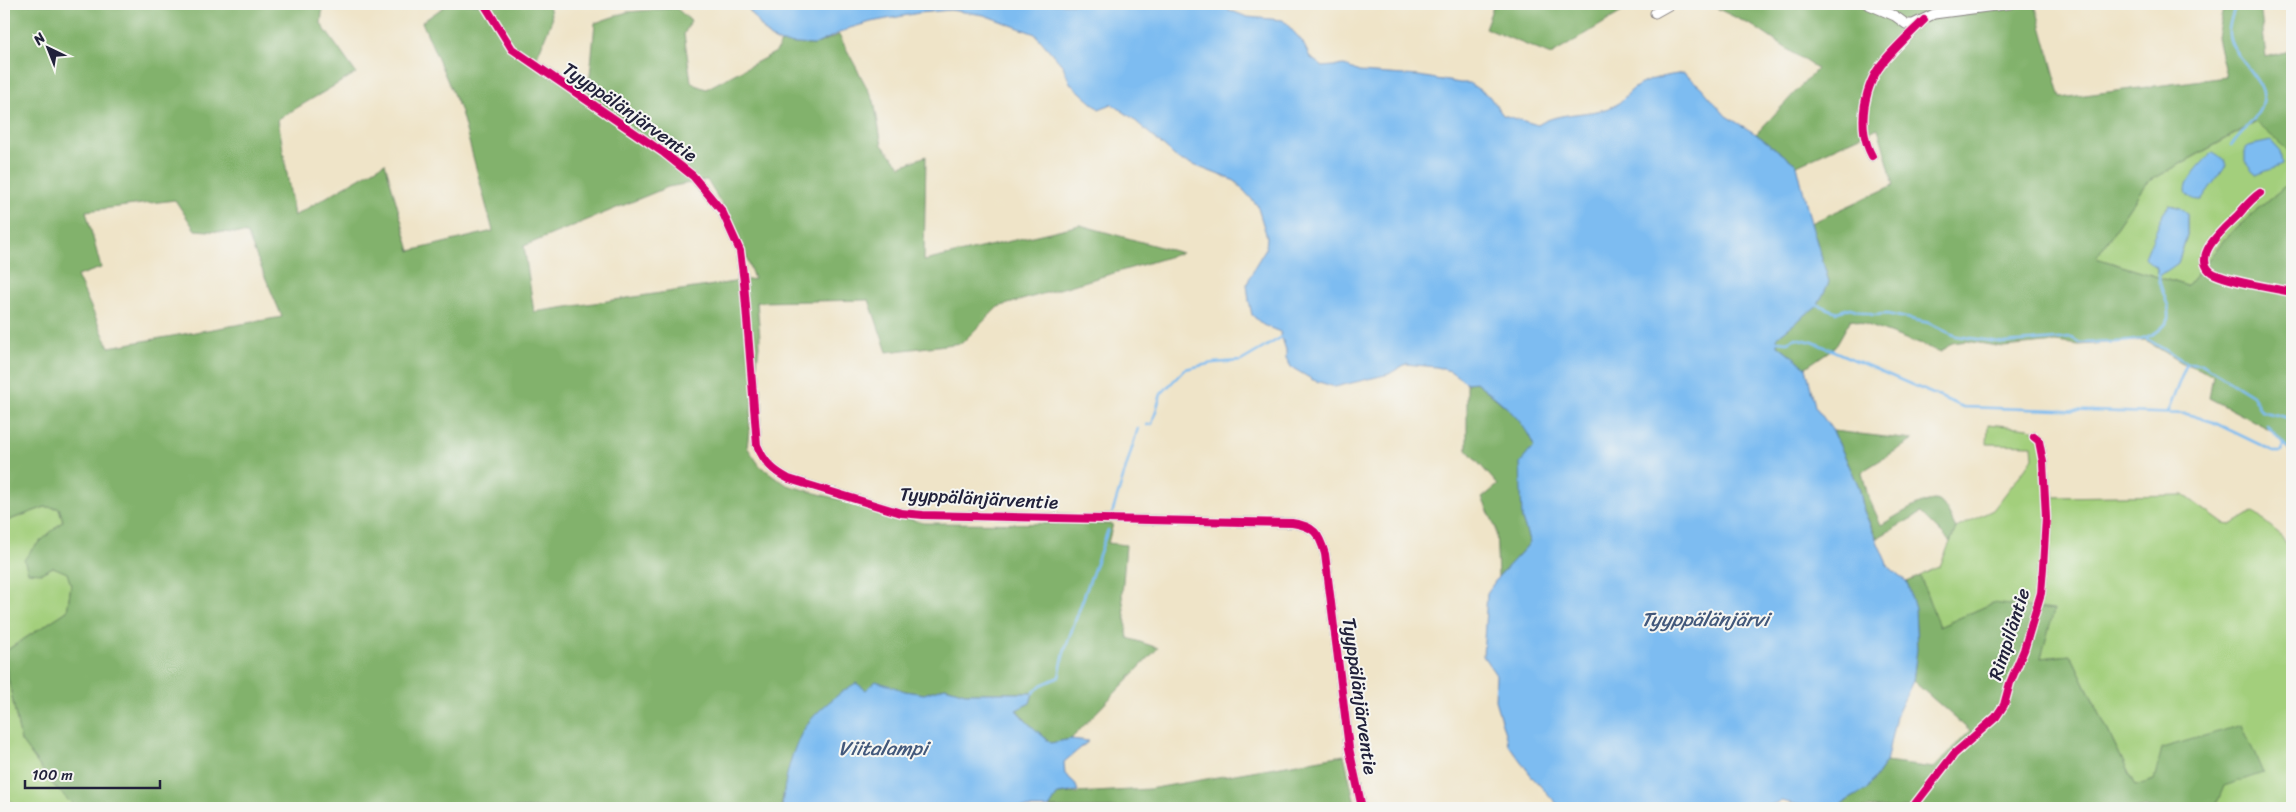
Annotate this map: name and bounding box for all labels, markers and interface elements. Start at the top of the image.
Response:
north arrow [22,22,72,72]
text: N [27,26,52,52]
street label: Tyyppälänjärventie [556,53,704,171]
street label: Tyyppälänjärventie [899,477,1059,519]
street label: Rimpiläntie [1979,583,2039,684]
water label: Tyyppälänjärvi [1641,602,1773,637]
street label: Tyyppälänjärventie [1333,615,1387,777]
water label: Viitalampi [839,731,932,766]
scale bar [25,757,160,789]
text: 100 m [32,762,73,788]

